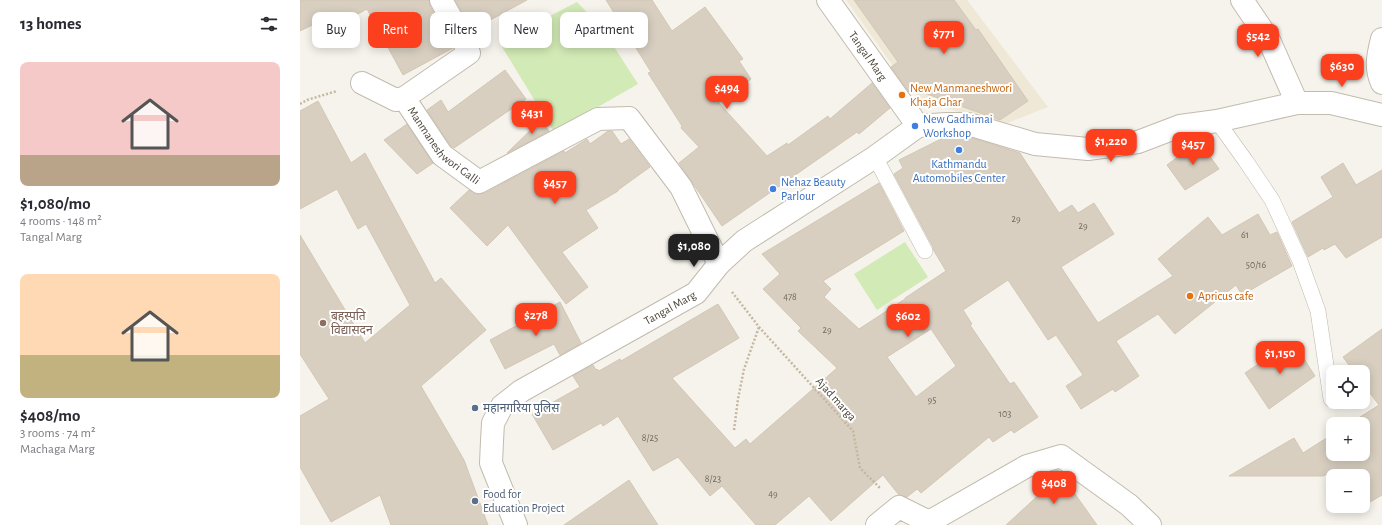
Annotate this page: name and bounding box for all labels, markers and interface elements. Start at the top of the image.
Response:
chip: Buy [312,12,360,48]
chip: Rent [368,12,422,48]
chip: Filters [430,12,491,48]
chip: New [499,12,552,48]
chip: Apartment [560,12,648,48]
icon: filters [258,13,280,35]
text: 13 homes [20,15,82,32]
pin: $771 [920,21,968,55]
pin: $542 [1234,24,1282,58]
text: $771 [933,27,955,40]
street label: Tangal Marg [847,29,889,83]
text: $542 [1246,30,1270,43]
pin: $630 [1318,54,1366,88]
text: $630 [1330,60,1354,73]
pin: $494 [703,76,751,110]
text: $494 [714,82,740,95]
place label: New Manmaneshwori Khaja Ghar [910,82,1012,109]
icon: home [114,88,186,160]
marker: New Manmaneshwori Khaja Ghar [897,90,907,100]
pin: $431 [508,101,556,135]
street label: Manmaneshwori Galli [405,104,482,187]
text: $431 [521,107,543,120]
place label: New Gadhimai Workshop [923,113,993,139]
marker: New Gadhimai Workshop [910,121,920,131]
pin: $1,220 [1078,129,1144,163]
pin: $457 [1169,132,1217,166]
text: $1,220 [1095,135,1127,148]
text: $457 [1181,138,1205,151]
marker: Kathmandu Automobiles Center [954,145,964,155]
place label: Kathmandu Automobiles Center [913,158,1005,184]
pin: $457 [531,171,579,205]
place label: Nehaz Beauty Parlour [781,176,846,202]
text: $457 [543,177,567,190]
marker: Nehaz Beauty Parlour [768,184,778,194]
text: $1,080/mo [20,195,91,212]
house number: 29 [1011,214,1021,224]
text: 4 rooms · 148 m² [20,215,102,228]
house number: 29 [1078,221,1088,231]
house number: 61 [1241,230,1249,240]
text: Tangal Marg [20,231,82,244]
pin: $1,080 [661,234,727,268]
text: $1,080 [677,240,711,253]
house number: 50/16 [1246,260,1267,270]
street label: Tangal Marg [642,288,698,327]
place label: Apricus cafe [1198,290,1254,302]
marker: Apricus cafe [1185,291,1195,301]
house number: 478 [783,292,797,302]
icon: home [114,300,186,372]
pin: $278 [512,303,560,337]
pin: $602 [884,304,932,338]
place label: बृहस्पति विद्यासदन [331,308,373,336]
text: $278 [524,309,548,322]
text: $602 [895,310,921,323]
marker: बृहस्पति विद्यासदन [318,318,328,328]
house number: 29 [822,325,832,335]
pin: $1,150 [1247,341,1313,375]
text: $1,150 [1265,347,1295,360]
map controls [1326,365,1370,513]
button: locate [1326,365,1370,409]
street label: Ajad marga [813,375,859,424]
house number: 95 [928,395,936,405]
place label: महानगरिया पुलिस [483,400,560,416]
marker: महानगरिया पुलिस [470,403,480,413]
text: $408/mo [20,407,80,424]
house number: 103 [999,409,1011,419]
button: + [1326,417,1370,461]
text: 3 rooms · 74 m² [20,427,96,440]
house number: 8/25 [642,433,658,443]
text: Machaga Marg [20,443,95,456]
button: − [1326,469,1370,513]
pin: $408 [1030,471,1078,505]
house number: 8/23 [705,474,721,484]
text: $408 [1041,477,1067,490]
place label: Food for Education Project [483,488,565,515]
house number: 49 [768,489,778,499]
marker: Food for Education Project [470,496,480,506]

